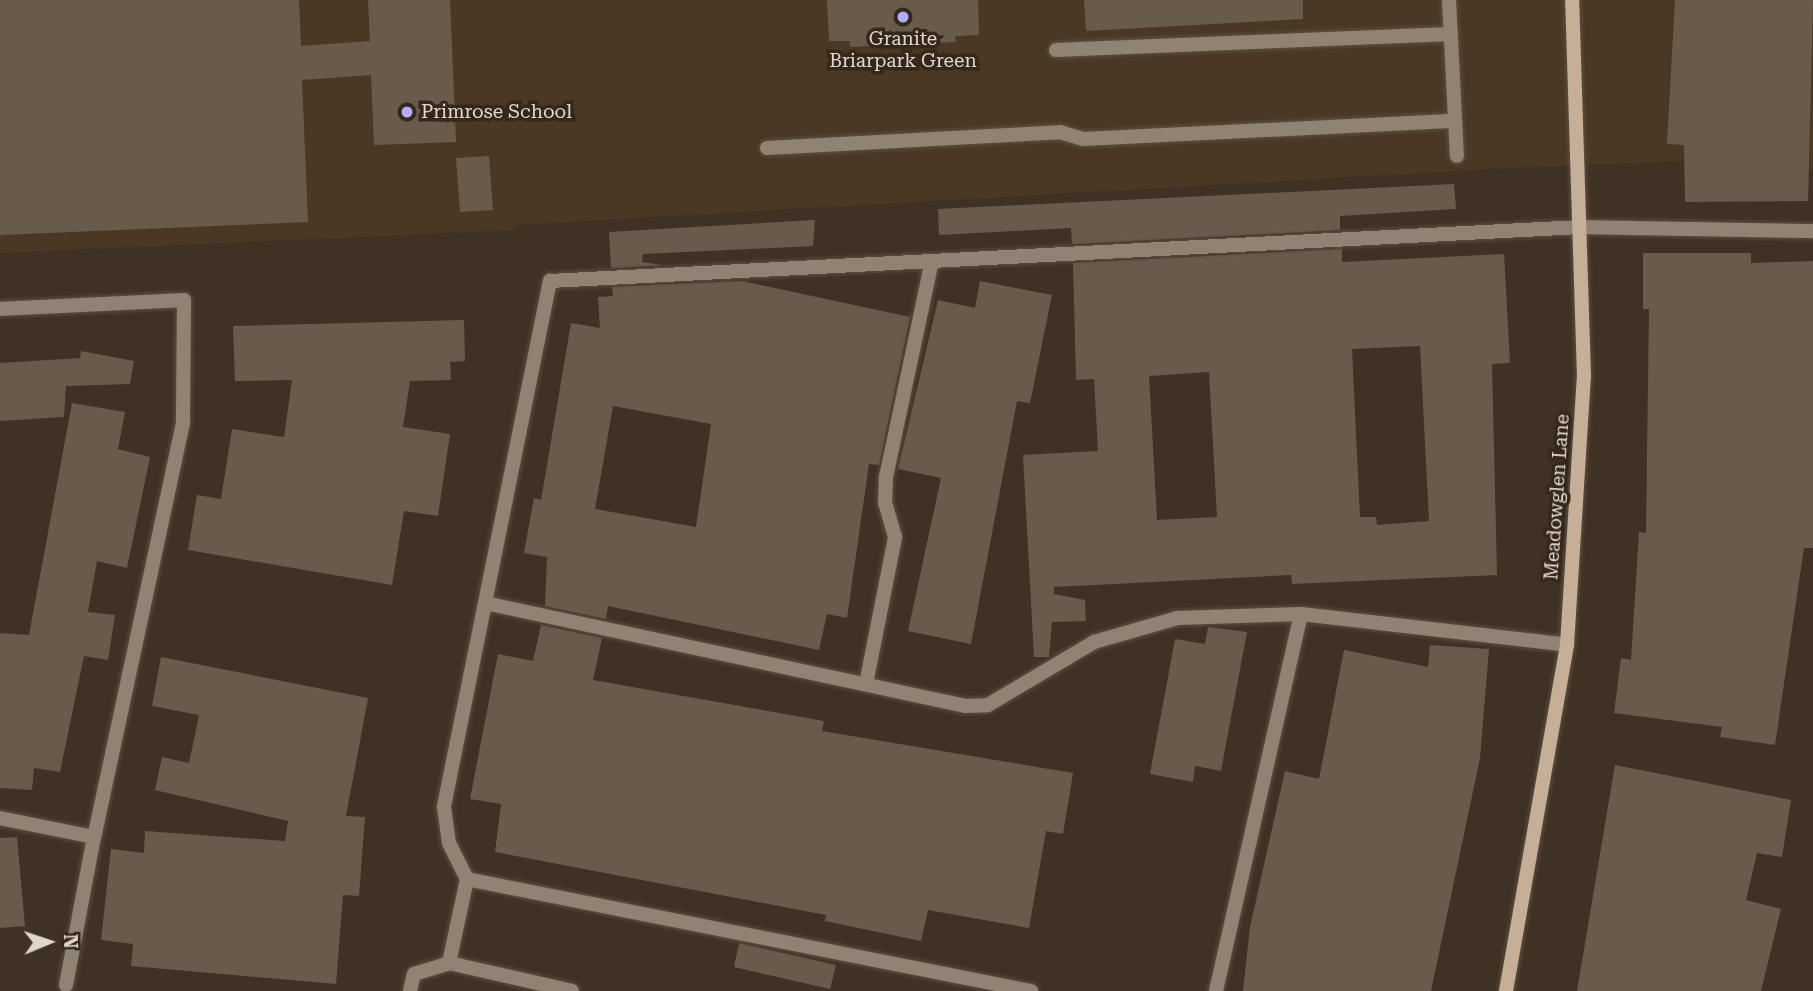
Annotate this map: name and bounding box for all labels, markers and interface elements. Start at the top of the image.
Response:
marker: Granite Briarpark Green [895,9,911,25]
place label: Granite Briarpark Green [829,28,977,72]
place label: Primrose School [421,101,572,123]
marker: Primrose School [399,104,415,120]
street label: Meadowglen Lane [1540,413,1574,581]
north arrow [14,907,84,977]
text: N [59,934,82,949]

